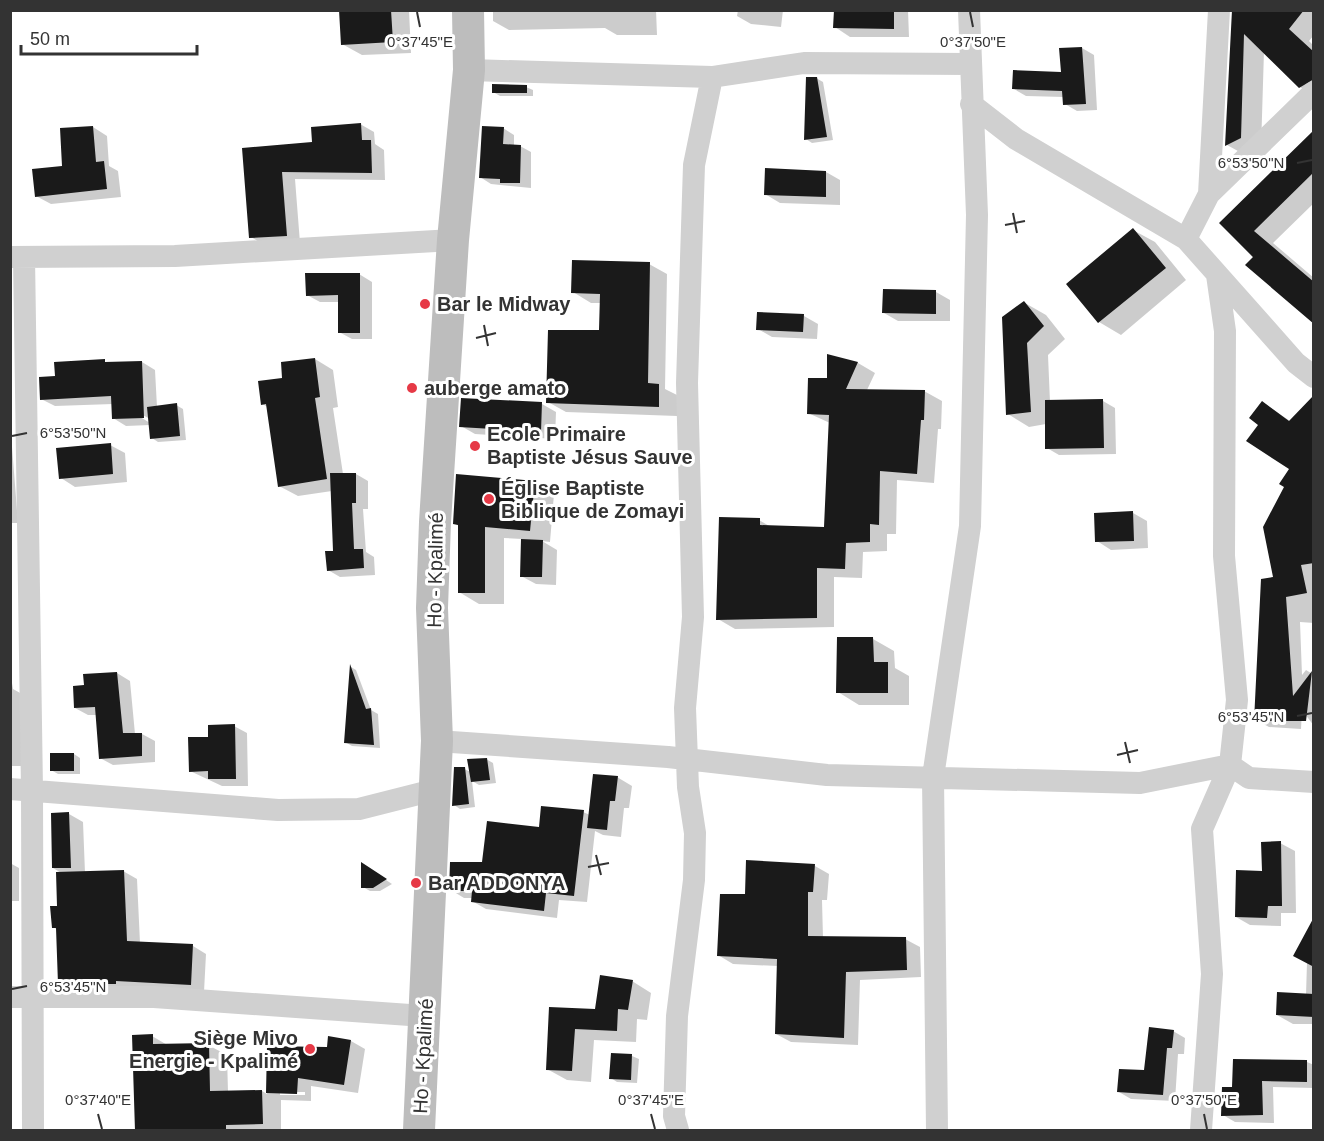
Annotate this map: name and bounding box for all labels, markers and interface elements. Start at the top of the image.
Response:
scale bar [21,18,196,56]
text: 50 m [30,29,70,49]
text: 0°37'45"E [387,33,453,50]
text: 0°37'50"E [940,33,1006,50]
text: 6°53'50"N [1218,154,1284,171]
place label: Bar le Midway [437,293,571,315]
marker: Bar le Midway [418,297,432,311]
place label: auberge amato [424,377,566,399]
marker: auberge amato [405,381,419,395]
place label: Ecole Primaire Baptiste Jésus Sauve [487,423,693,468]
text: 6°53'50"N [40,424,106,441]
marker: Ecole Primaire Baptiste Jésus Sauve [468,439,482,453]
place label: Église Baptiste Biblique de Zomayi [501,477,684,522]
marker: Église Baptiste Biblique de Zomayi [482,492,496,506]
street label: Ho - Kpalimé [423,512,447,628]
text: 6°53'45"N [1218,708,1284,725]
place label: Bar ADDONYA [428,872,565,894]
marker: Bar ADDONYA [409,876,423,890]
text: 6°53'45"N [40,978,106,995]
street label: Ho - Kpalimé [409,998,437,1114]
place label: Siège Mivo Energie - Kpalimé [129,1027,298,1072]
marker: Siège Mivo Energie - Kpalimé [303,1042,317,1056]
text: 0°37'40"E [65,1091,131,1108]
text: 0°37'45"E [618,1091,684,1108]
text: 0°37'50"E [1171,1091,1237,1108]

